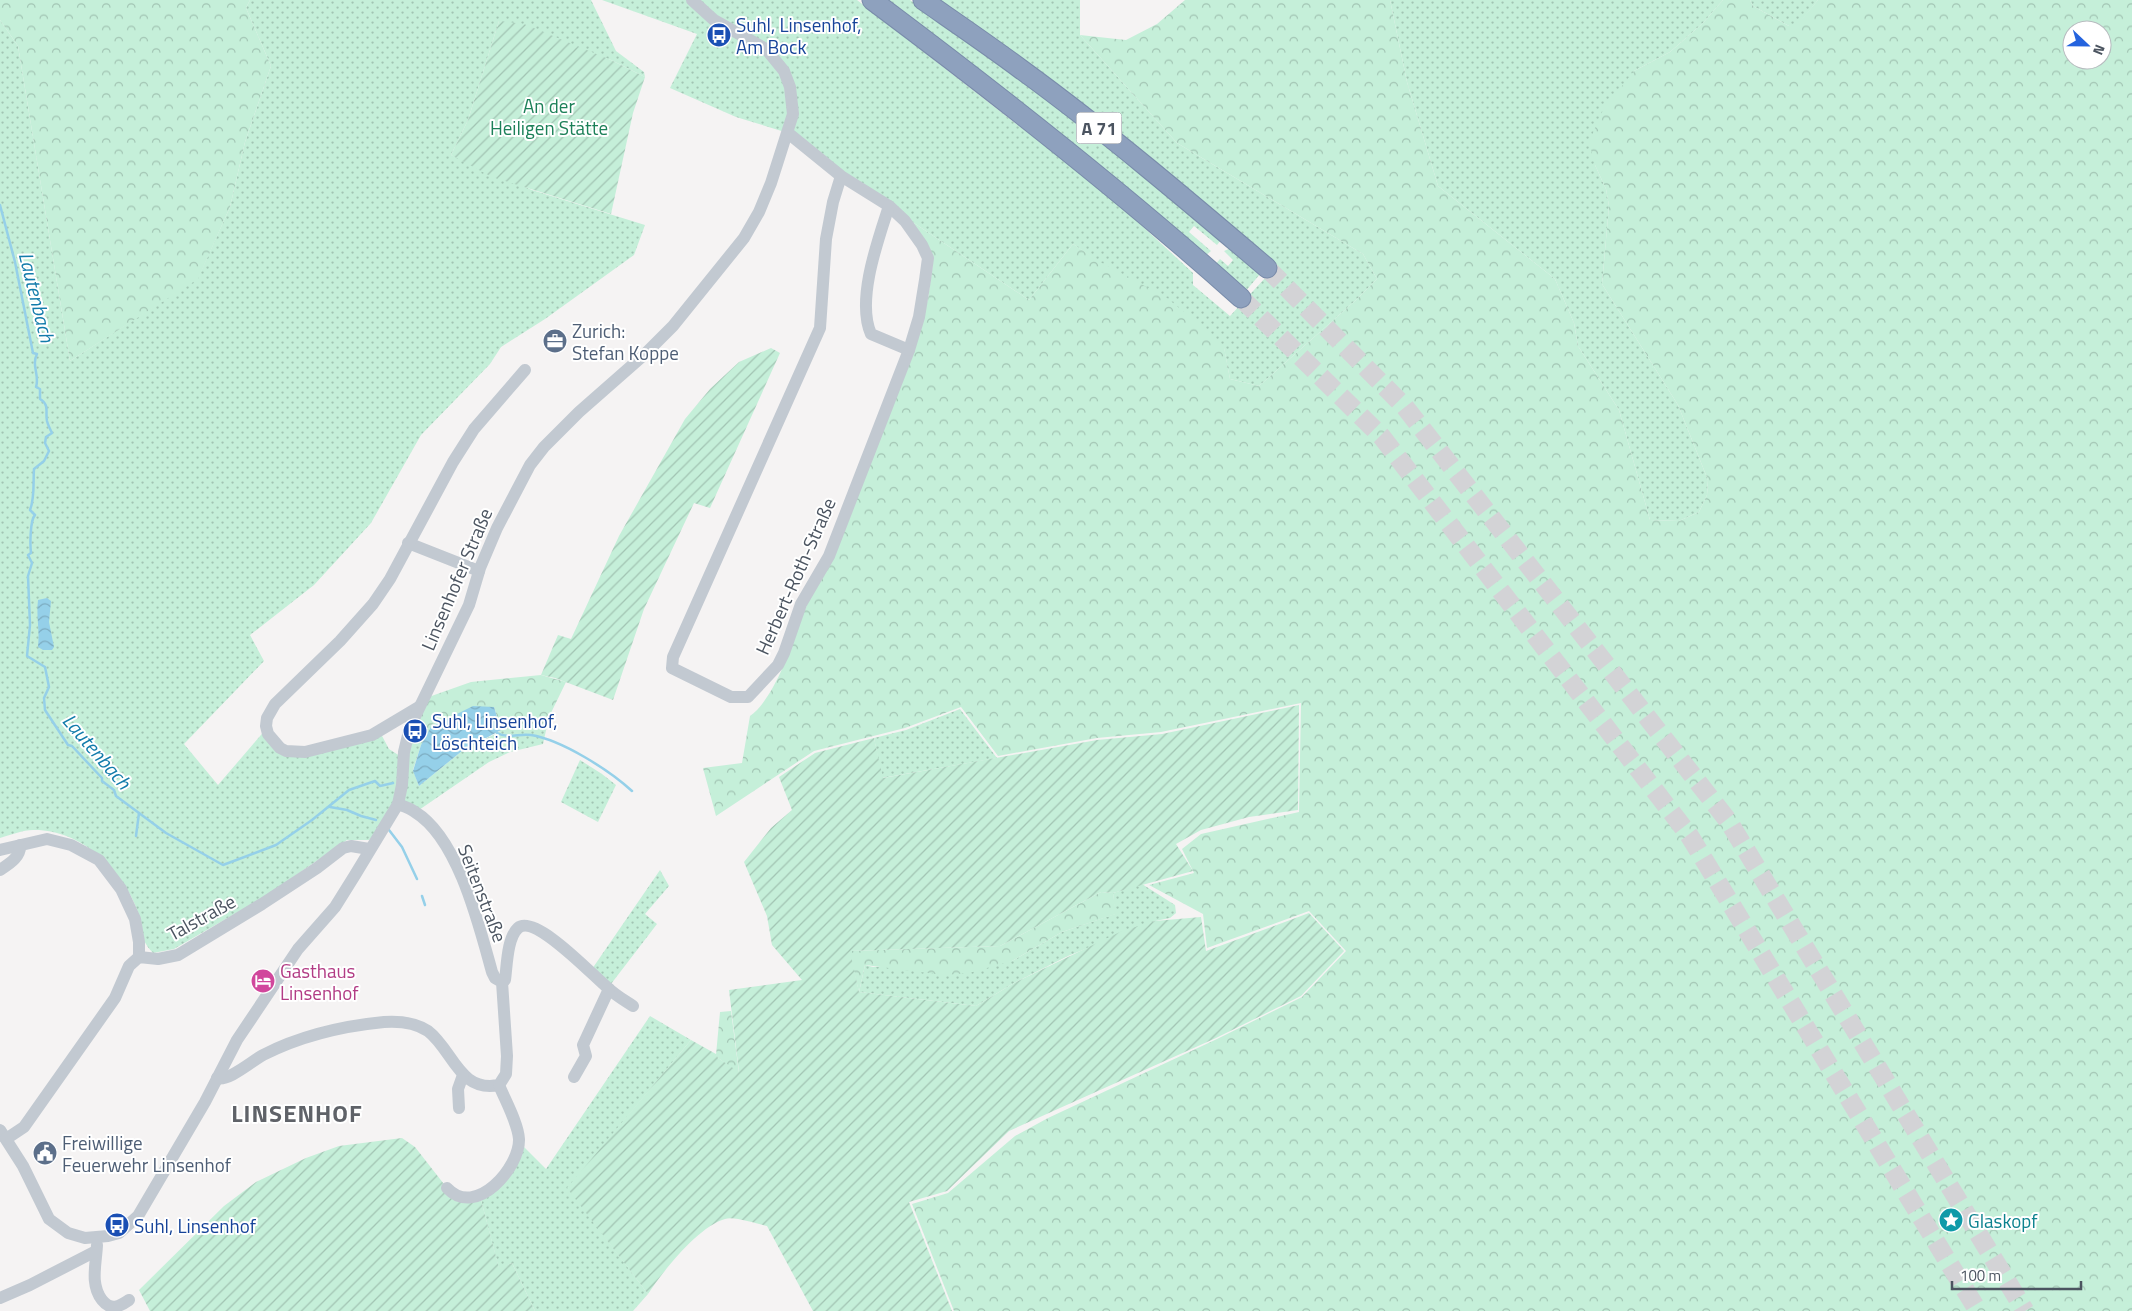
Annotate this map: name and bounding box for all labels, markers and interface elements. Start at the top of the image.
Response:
place label: Suhl, Linsenhof, Am Bock [736,10,861,61]
north arrow [2062,20,2112,70]
bus stop icon: Suhl, Linsenhof, Am Bock [706,22,732,48]
text: N [2088,42,2111,58]
park label: An der Heiligen Stätte [490,91,608,142]
road number: A 71 [1076,112,1122,144]
water label: Lautenbach [11,249,63,346]
place label: Zurich: Stefan Koppe [572,316,679,367]
office icon: Zurich: Stefan Koppe [542,328,568,354]
street label: Herbert-Roth-Straße [747,493,843,659]
street label: Linsenhofer Straße [413,503,499,655]
water label: Lautenbach [55,706,140,797]
place label: Suhl, Linsenhof, Löschteich [432,706,557,757]
bus stop icon: Suhl, Linsenhof, Löschteich [402,718,428,744]
street label: Seitenstraße [451,840,515,946]
street label: Talstraße [161,886,241,948]
place label: Gasthaus Linsenhof [280,956,359,1007]
hotel icon: Gasthaus Linsenhof [250,968,276,994]
district label: LINSENHOF [231,1095,363,1131]
place label: Freiwillige Feuerwehr Linsenhof [62,1128,232,1179]
public building icon: Freiwillige Feuerwehr Linsenhof [32,1140,58,1166]
place label: Glaskopf [1968,1206,2038,1235]
place icon: Glaskopf [1938,1207,1964,1233]
place label: Suhl, Linsenhof [134,1211,257,1240]
bus stop icon: Suhl, Linsenhof [104,1212,130,1238]
scale bar [1952,1258,2081,1290]
text: 100 m [1960,1264,2001,1287]

